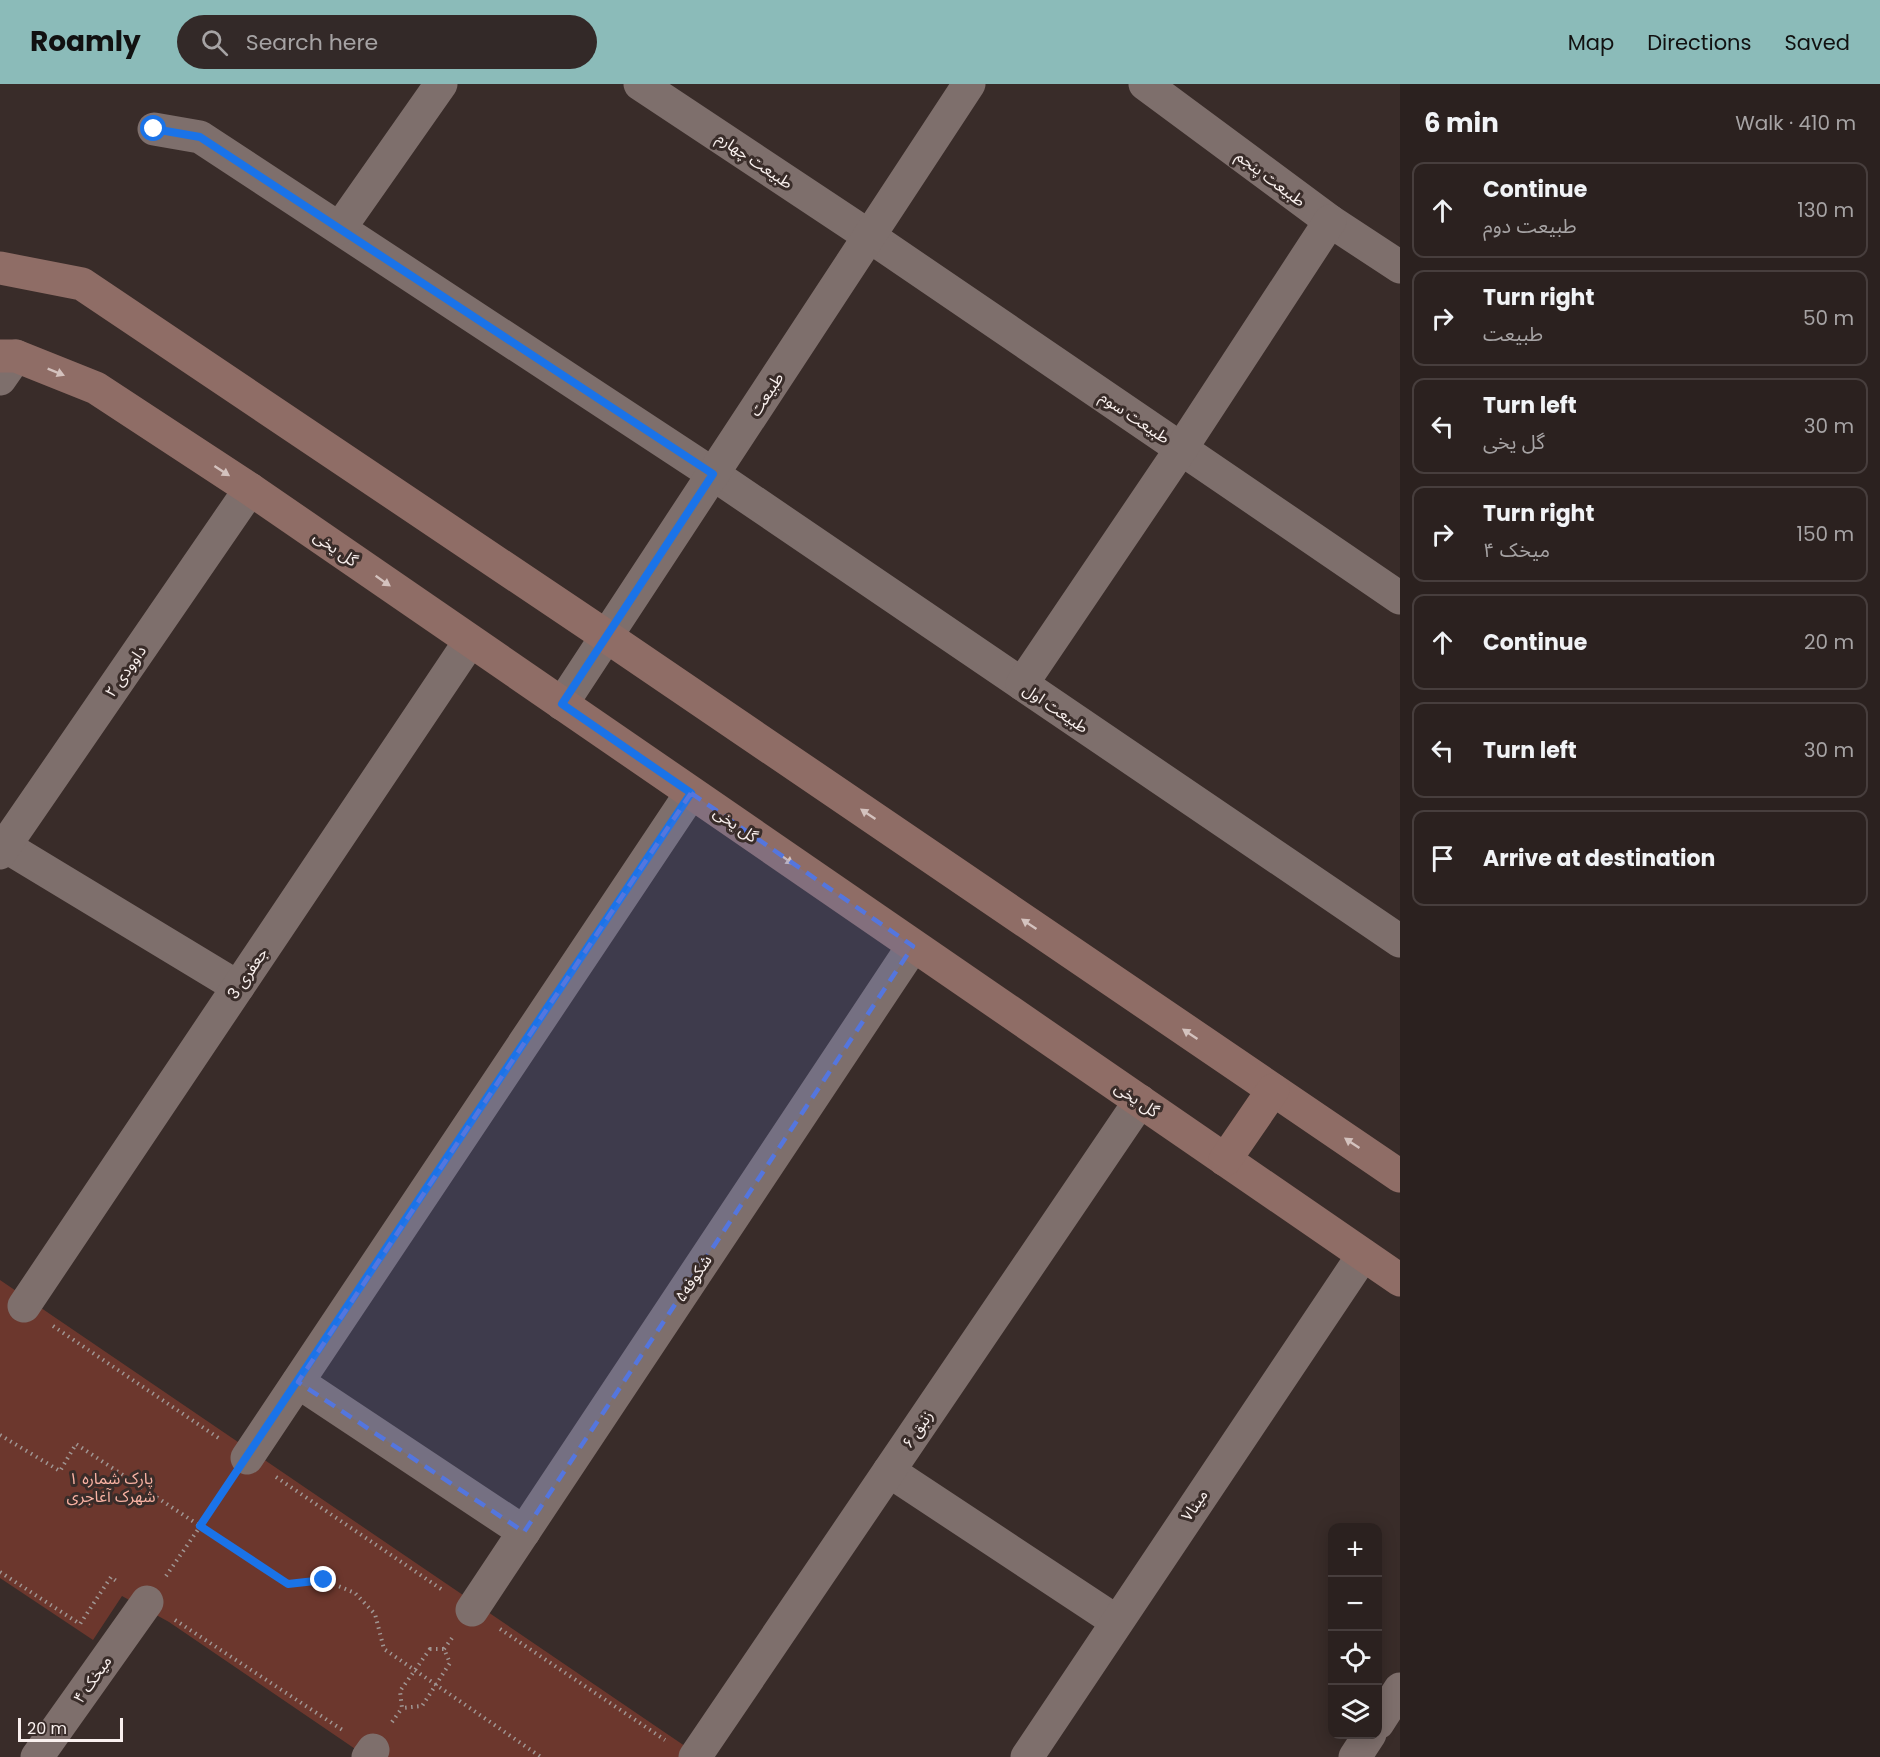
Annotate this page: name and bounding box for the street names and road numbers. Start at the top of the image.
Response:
street label: طبیعت چهارم [711,126,798,195]
street label: طبیعت پنجم [1230,145,1310,213]
street label: طبیعت [744,368,789,421]
street label: طبیعت سوم [1094,385,1175,450]
street label: گل یخی [309,525,363,572]
street label: داوودی ۲ [99,641,152,702]
street label: طبیعت اول [1018,678,1093,739]
street label: گل یخی [709,801,763,848]
street label: 3 جعفری [222,943,273,1004]
street label: گل یخی [1110,1076,1164,1123]
street label: شکوفه۵ [669,1250,718,1306]
street label: زنبق ۶ [896,1406,939,1453]
street label: مینا۷ [1175,1485,1213,1526]
street label: میخک ۴ [68,1651,117,1708]

